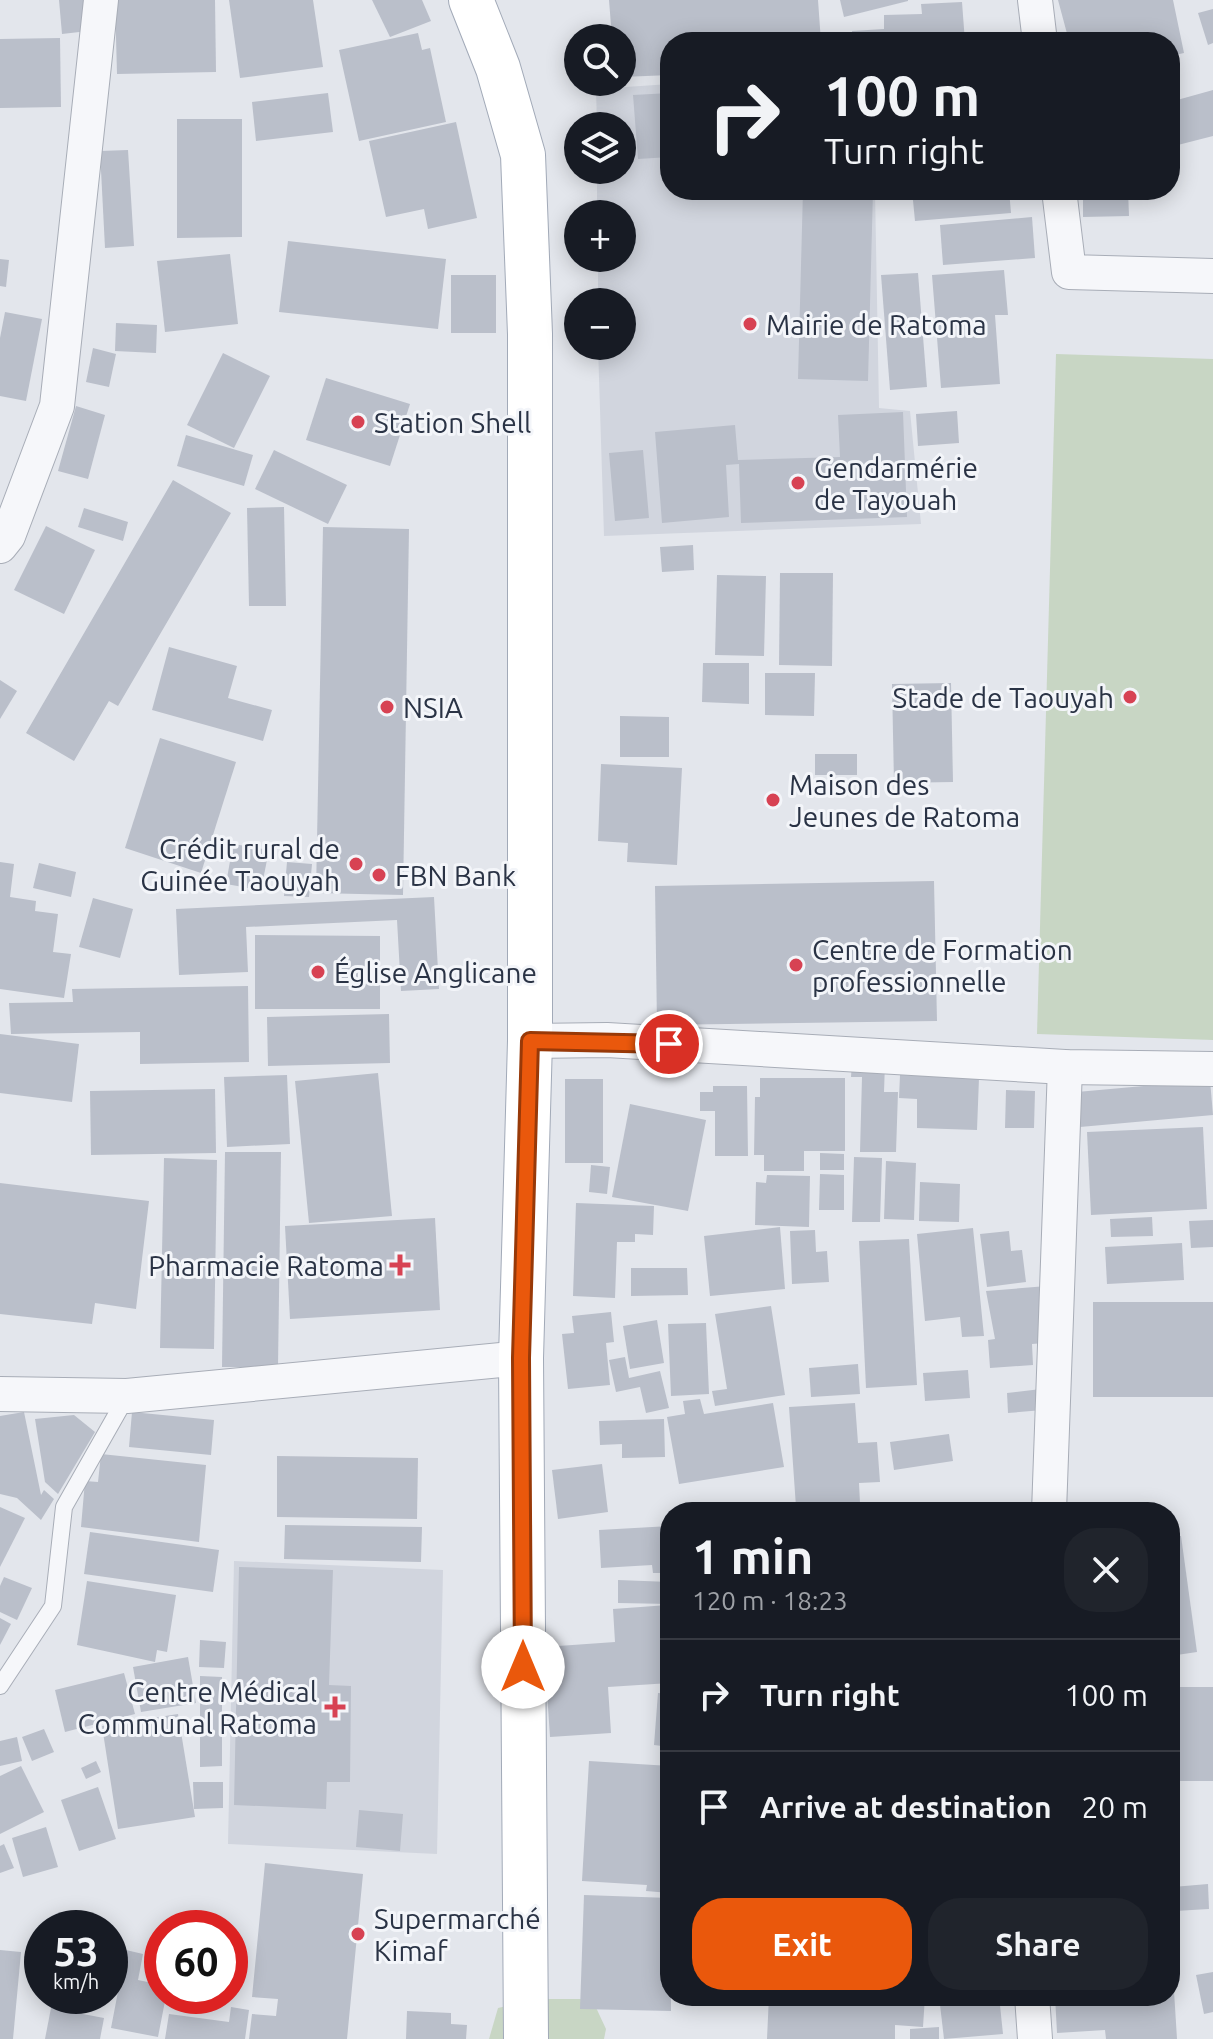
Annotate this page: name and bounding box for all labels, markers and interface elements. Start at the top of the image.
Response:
map controls [564,24,636,360]
button: search [564,24,636,96]
icon: right [692,64,796,168]
text: 100 m [824,64,980,127]
button: layers [564,112,636,184]
text: Turn right [824,130,984,171]
button: + [564,200,636,272]
button: − [564,288,636,360]
place label: Mairie de Ratoma [766,309,987,340]
marker: Mairie de Ratoma [741,315,759,333]
place label: Station Shell [374,407,531,438]
marker: Station Shell [349,413,367,431]
place label: Gendarmérie de Tayouah [814,452,978,515]
marker: Gendarmérie de Tayouah [789,474,807,492]
place label: Stade de Taouyah [892,682,1114,713]
marker: Stade de Taouyah [1121,688,1139,706]
place label: NSIA [403,692,463,723]
marker: NSIA [378,698,396,716]
place label: Maison des Jeunes de Ratoma [789,769,1020,832]
marker: Maison des Jeunes de Ratoma [764,791,782,809]
place label: Crédit rural de Guinée Taouyah [140,833,340,896]
marker: Crédit rural de Guinée Taouyah [347,855,365,873]
place label: FBN Bank [395,860,516,891]
marker: FBN Bank [370,866,388,884]
place label: Centre de Formation professionnelle [812,934,1073,997]
place label: Église Anglicane [334,956,537,988]
marker: Centre de Formation professionnelle [787,956,805,974]
marker: Église Anglicane [309,963,327,981]
pin [635,1010,703,1078]
icon: arrive [647,1022,691,1066]
place label: Pharmacie Ratoma [148,1250,384,1281]
marker: Pharmacie Ratoma [391,1256,409,1274]
button: close [1064,1528,1148,1612]
text: 1 min [692,1529,813,1583]
text: 120 m · 18:23 [692,1586,848,1615]
position arrow [481,1625,565,1709]
icon: right [692,1673,736,1717]
place label: Centre Médical Communal Ratoma [77,1676,317,1739]
text: Turn right [760,1678,900,1712]
text: 100 m [1064,1678,1148,1712]
marker: Centre Médical Communal Ratoma [324,1696,346,1718]
icon: arrive [692,1785,736,1829]
text: Arrive at destination [760,1790,1052,1824]
text: 20 m [1081,1790,1148,1824]
button: Exit [692,1898,912,1990]
button: Share [928,1898,1148,1990]
place label: Supermarché Kimaf [374,1903,541,1966]
speed limit sign: 60 [144,1910,248,2014]
marker: Supermarché Kimaf [349,1925,367,1943]
text: 53 [53,1929,99,1974]
text: km/h [53,1970,99,1993]

